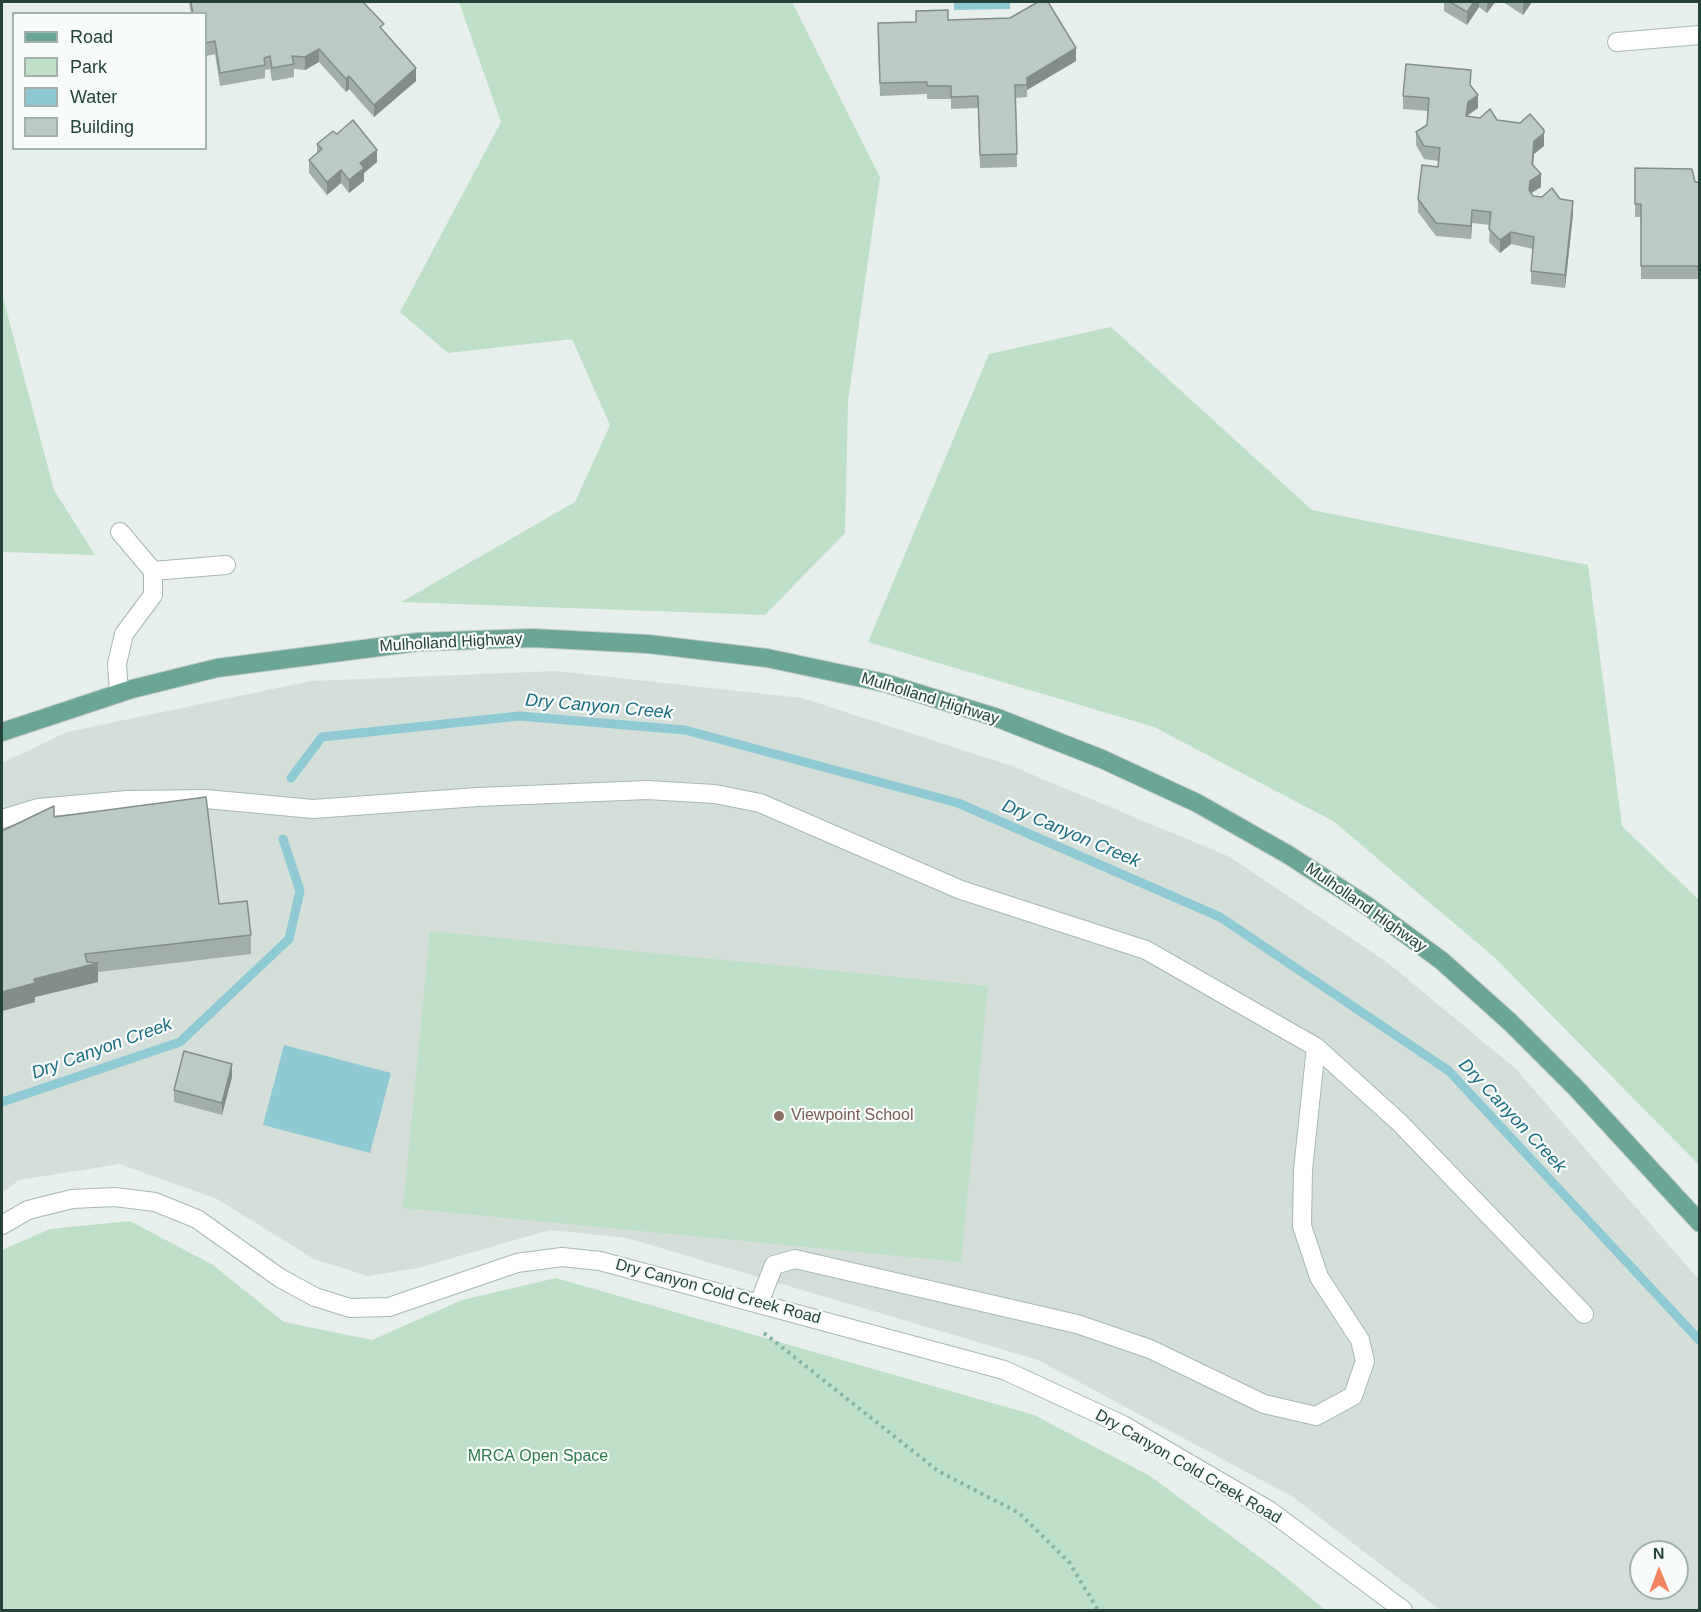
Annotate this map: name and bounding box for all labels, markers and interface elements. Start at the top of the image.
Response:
legend [12,12,207,150]
text: Road [70,27,113,47]
text: Park [70,57,107,77]
text: Water [70,87,117,107]
text: Building [70,117,134,137]
street label: Mulholland Highway [379,630,523,656]
street label: Mulholland Highway [859,669,1001,729]
water label: Dry Canyon Creek [524,690,674,724]
water label: Dry Canyon Creek [999,795,1143,873]
street label: Mulholland Highway [1302,859,1430,957]
water label: Dry Canyon Creek [29,1014,175,1084]
water label: Dry Canyon Creek [1454,1054,1570,1178]
place label: Viewpoint School [791,1106,913,1126]
marker: Viewpoint School [772,1109,786,1123]
street label: Dry Canyon Cold Creek Road [613,1255,823,1329]
street label: Dry Canyon Cold Creek Road [1092,1406,1284,1528]
park label: MRCA Open Space [468,1447,608,1467]
north arrow [1629,1540,1689,1600]
text: N [1653,1545,1665,1562]

